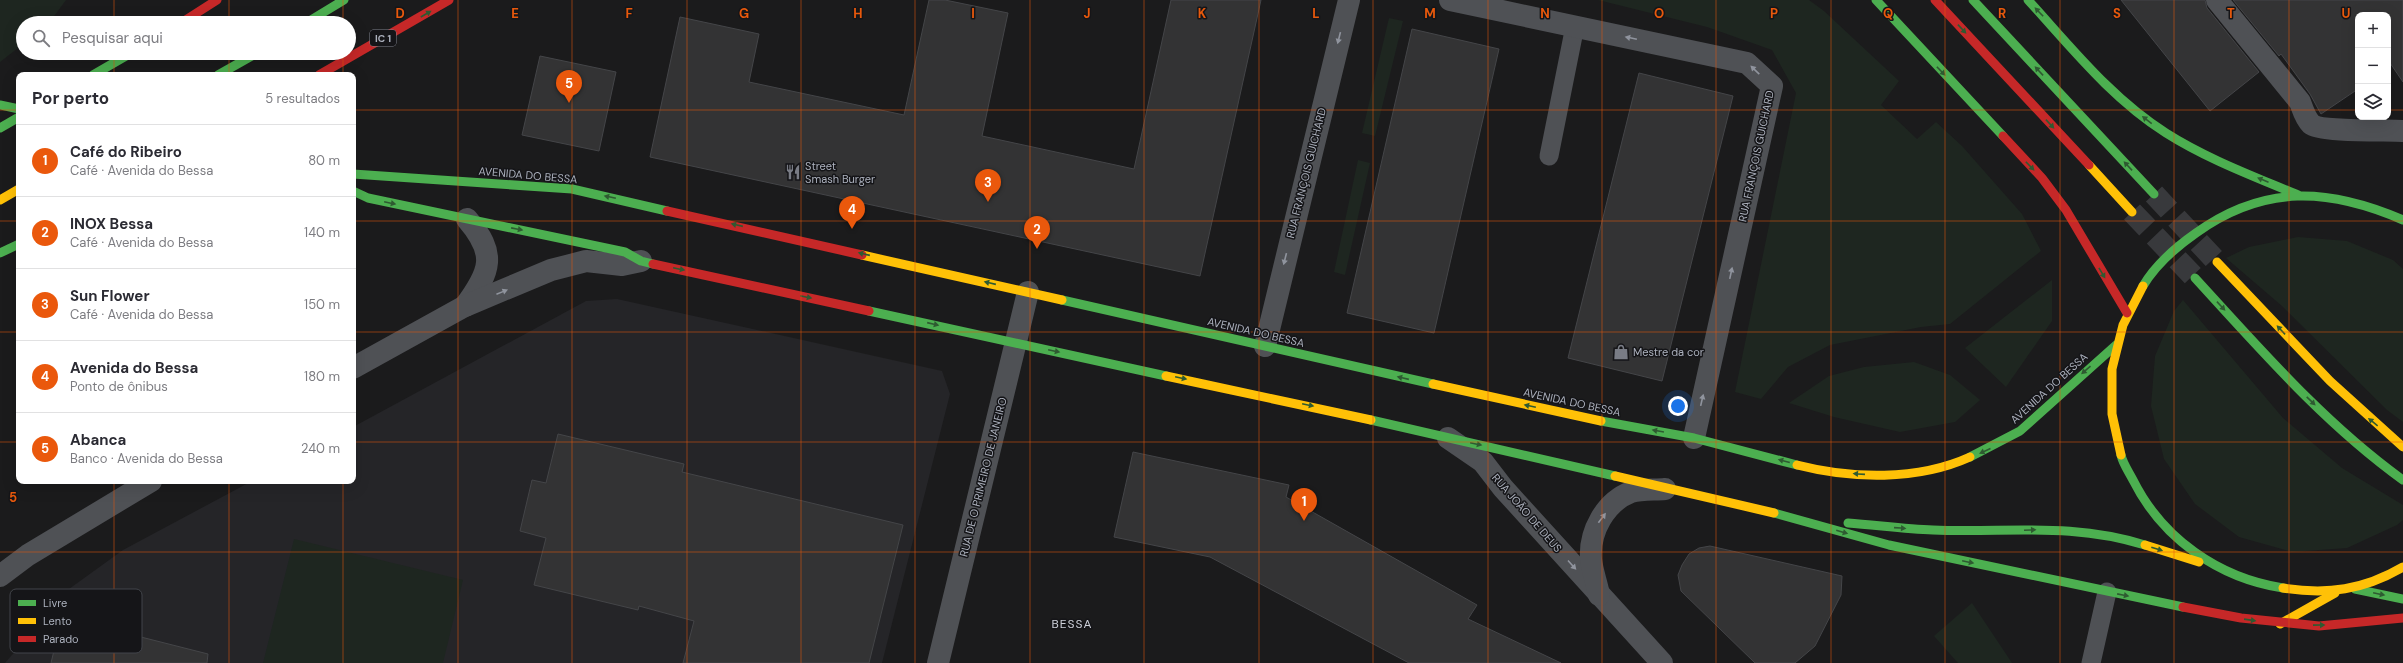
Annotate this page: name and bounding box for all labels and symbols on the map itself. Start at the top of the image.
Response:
text: D [395,5,405,22]
text: E [511,5,519,22]
text: F [625,5,633,22]
text: G [739,5,749,22]
text: H [853,5,863,22]
text: I [971,5,975,22]
text: J [1083,5,1091,22]
text: K [1198,5,1207,22]
text: L [1312,5,1320,22]
text: M [1424,5,1436,22]
text: N [1540,5,1550,22]
text: O [1654,5,1664,22]
text: P [1770,5,1778,22]
text: Q [1883,5,1893,22]
text: R [1998,5,2006,22]
text: S [2113,5,2121,22]
text: T [2227,5,2235,22]
text: U [2342,5,2351,22]
one-way arrow [2035,7,2044,16]
one-way arrow [420,10,431,17]
one-way arrow [1957,24,1966,33]
road number: IC 1 [370,30,396,46]
one-way arrow [1336,32,1342,44]
one-way arrow [1625,35,1637,41]
one-way arrow [1750,65,1760,75]
one-way arrow [1936,66,1945,76]
one-way arrow [2034,66,2044,76]
pin: 5 [556,70,582,103]
street label: RUA FRANÇOIS GUICHARD [1735,89,1777,223]
street label: RUA FRANÇOIS GUICHARD [1283,106,1329,240]
one-way arrow [2142,116,2153,125]
one-way arrow [2045,119,2055,129]
place label: Street Smash Burger [805,159,875,186]
one-way arrow [2123,160,2132,171]
one-way arrow [2025,161,2034,170]
restaurant icon: Street Smash Burger [784,163,802,181]
street label: AVENIDA DO BESSA [478,164,578,186]
pin: 3 [975,169,1001,202]
one-way arrow [2256,176,2268,182]
one-way arrow [604,194,616,200]
pin: 4 [839,196,865,229]
one-way arrow [384,200,396,206]
pin: 2 [1024,216,1050,249]
one-way arrow [731,222,743,228]
one-way arrow [511,226,523,232]
one-way arrow [857,251,870,257]
one-way arrow [1282,253,1288,265]
one-way arrow [673,267,685,273]
one-way arrow [1728,267,1734,279]
one-way arrow [2099,267,2106,279]
one-way arrow [984,280,997,286]
one-way arrow [496,288,508,294]
one-way arrow [800,294,812,300]
one-way arrow [2216,302,2225,311]
street label: AVENIDA DO BESSA [1206,314,1306,350]
one-way arrow [927,322,939,328]
one-way arrow [2276,325,2286,335]
shop icon: Mestre da cor [1612,343,1630,361]
place label: Mestre da cor [1633,345,1704,359]
one-way arrow [1048,348,1060,354]
street label: AVENIDA DO BESSA [2007,350,2091,426]
one-way arrow [2081,366,2092,375]
one-way arrow [1397,374,1410,380]
one-way arrow [1175,376,1187,382]
street label: AVENIDA DO BESSA [1522,385,1622,419]
one-way arrow [1700,393,1706,406]
street label: RUA DE O PRIMEIRO DE JANEIRO [956,396,1010,558]
your location [1668,396,1688,416]
one-way arrow [2306,396,2316,405]
one-way arrow [1302,403,1314,409]
one-way arrow [1524,403,1536,409]
one-way arrow [2367,418,2378,426]
one-way arrow [1652,428,1664,434]
one-way arrow [1470,441,1482,447]
one-way arrow [1979,448,1991,454]
one-way arrow [1778,458,1790,464]
one-way arrow [1853,470,1865,477]
street label: RUA JOÃO DE DEUS [1489,471,1565,555]
pin: 1 [1291,488,1317,521]
text: 5 [9,489,17,506]
one-way arrow [1597,513,1605,523]
one-way arrow [1894,524,1906,531]
one-way arrow [2024,526,2036,533]
one-way arrow [1836,529,1848,535]
one-way arrow [2151,546,2163,552]
one-way arrow [1567,560,1577,570]
one-way arrow [1962,560,1974,566]
legend [10,589,142,653]
one-way arrow [2373,592,2385,598]
one-way arrow [2117,593,2129,599]
text: Livre [43,596,67,610]
text: Lento [43,614,72,628]
district label: BESSA [1052,616,1092,632]
one-way arrow [2244,617,2257,623]
one-way arrow [2313,622,2326,628]
text: Parado [43,632,79,646]

